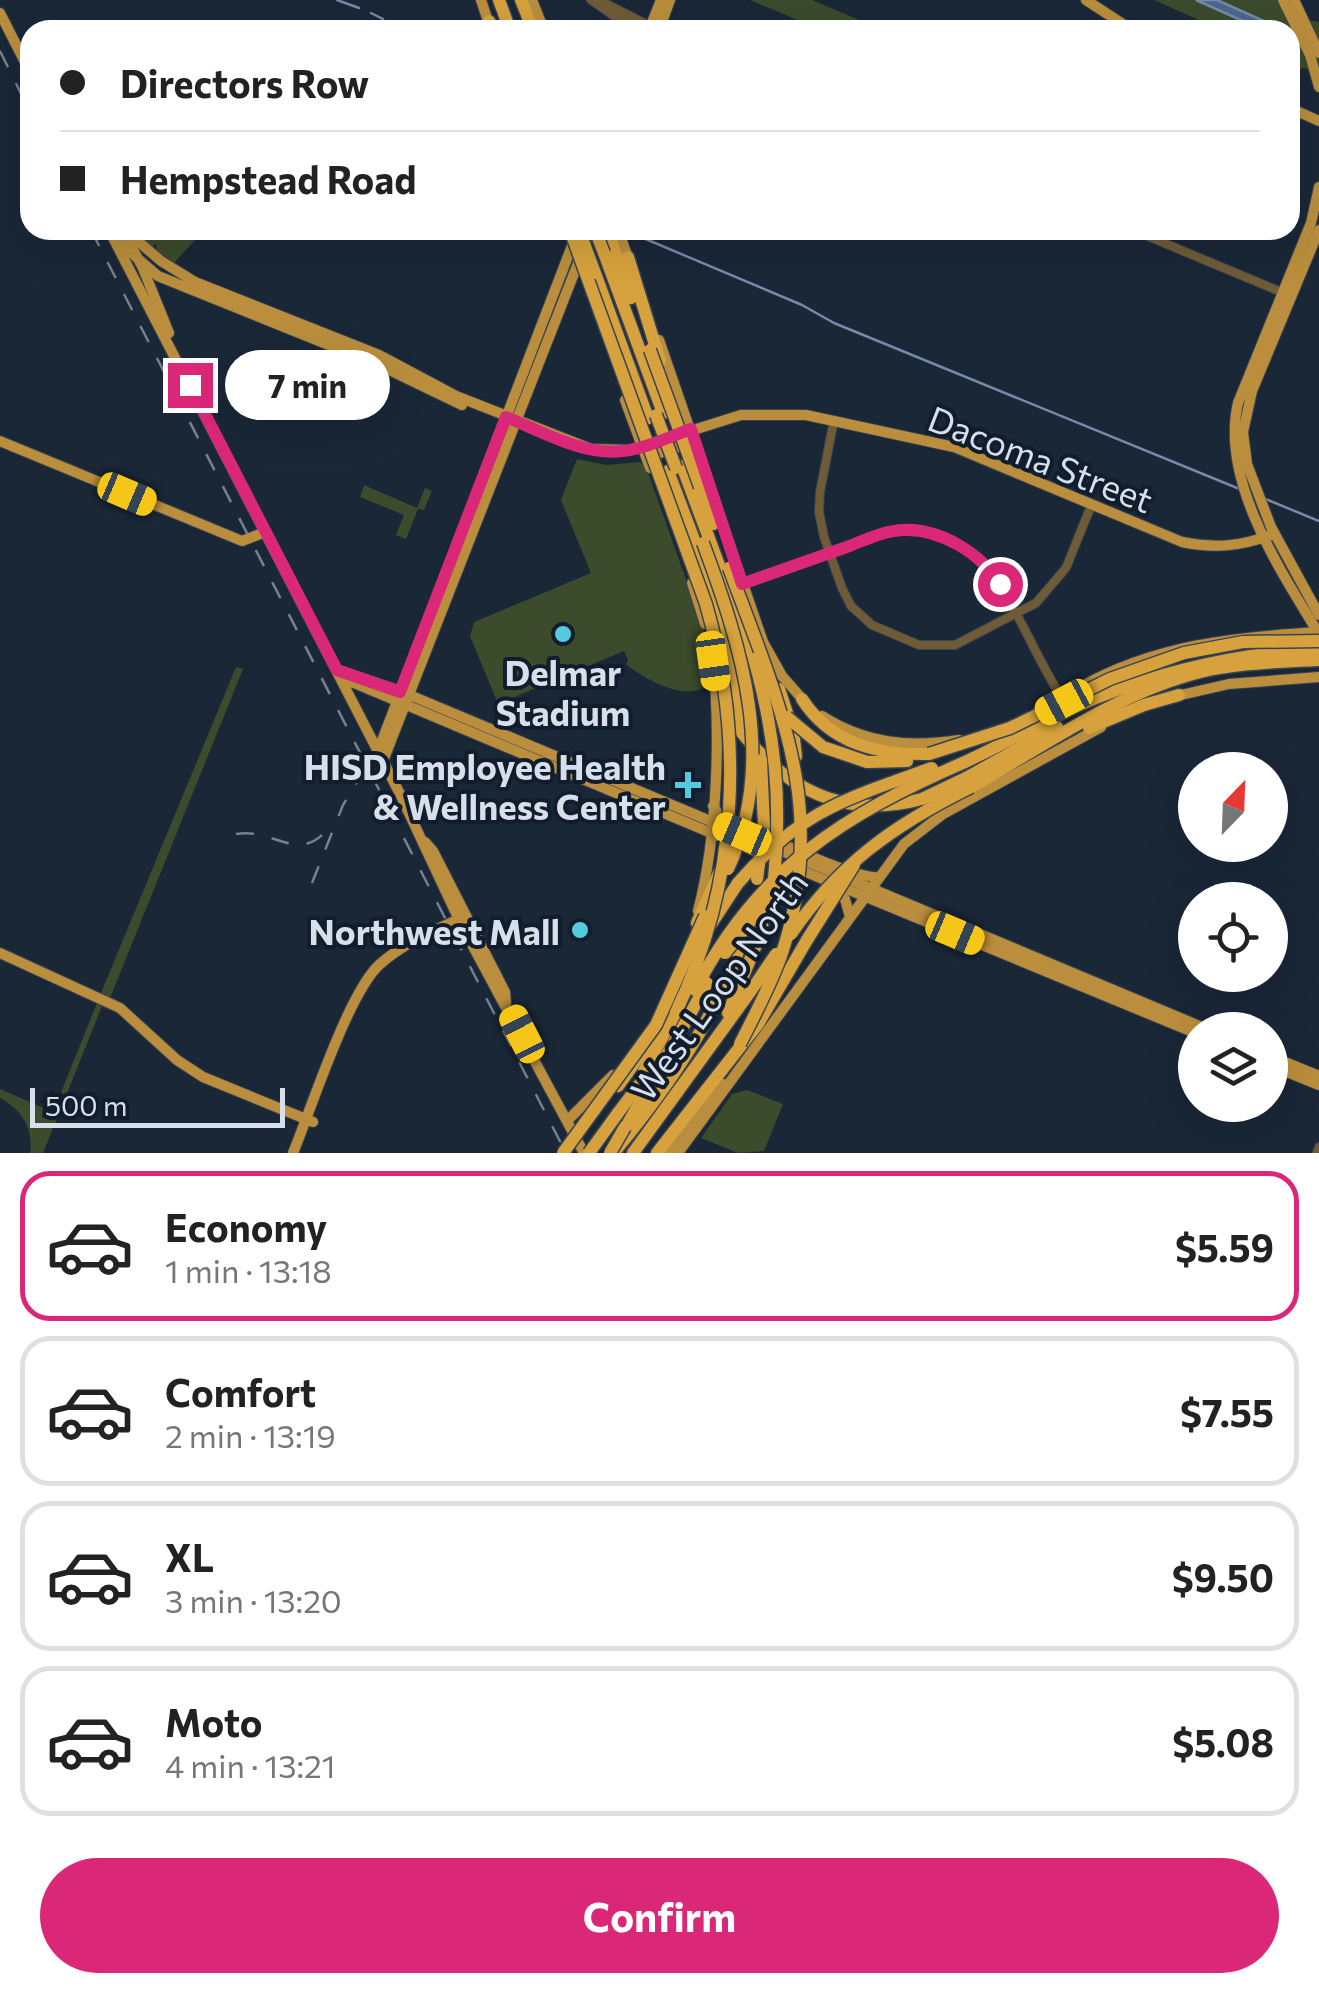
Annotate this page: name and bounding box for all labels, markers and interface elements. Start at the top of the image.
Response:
text: Directors Row [120,59,369,106]
text: Hempstead Road [120,155,417,202]
callout: 7 min [225,350,390,420]
route end [168,363,213,408]
text: 7 min [268,365,347,405]
street label: Dacoma Street [923,396,1159,520]
car [94,468,160,520]
route start [978,562,1023,607]
marker: Delmar Stadium [552,623,574,645]
car [694,629,732,693]
place label: Delmar Stadium [496,650,630,733]
car [1030,675,1098,729]
place label: HISD Employee Health & Wellness Center [304,744,666,827]
north arrow [1178,752,1288,862]
map controls [1178,752,1288,1122]
marker: HISD Employee Health & Wellness Center [675,772,701,798]
car [709,808,775,860]
street label: West Loop North [620,862,816,1108]
button: locate [1178,882,1288,992]
car [922,907,988,959]
place label: Northwest Mall [309,909,560,952]
marker: Northwest Mall [569,919,591,941]
car [495,1000,549,1068]
button: layers [1178,1012,1288,1122]
scale bar [30,1083,285,1128]
text: 500 m [45,1088,127,1122]
icon: car [45,1201,135,1291]
text: Economy [165,1203,327,1250]
text: $5.59 [1175,1223,1274,1270]
text: 1 min · 13:18 [165,1250,332,1290]
icon: car [45,1366,135,1456]
text: Comfort [165,1368,316,1415]
text: $7.55 [1180,1388,1274,1435]
text: 2 min · 13:19 [165,1415,336,1455]
icon: car [45,1531,135,1621]
text: XL [165,1533,214,1580]
text: $9.50 [1172,1553,1274,1600]
text: 3 min · 13:20 [165,1580,342,1620]
icon: car [45,1696,135,1786]
text: Moto [165,1698,263,1745]
text: $5.08 [1172,1718,1274,1765]
text: 4 min · 13:21 [165,1745,336,1785]
button: Confirm [40,1858,1279,1973]

